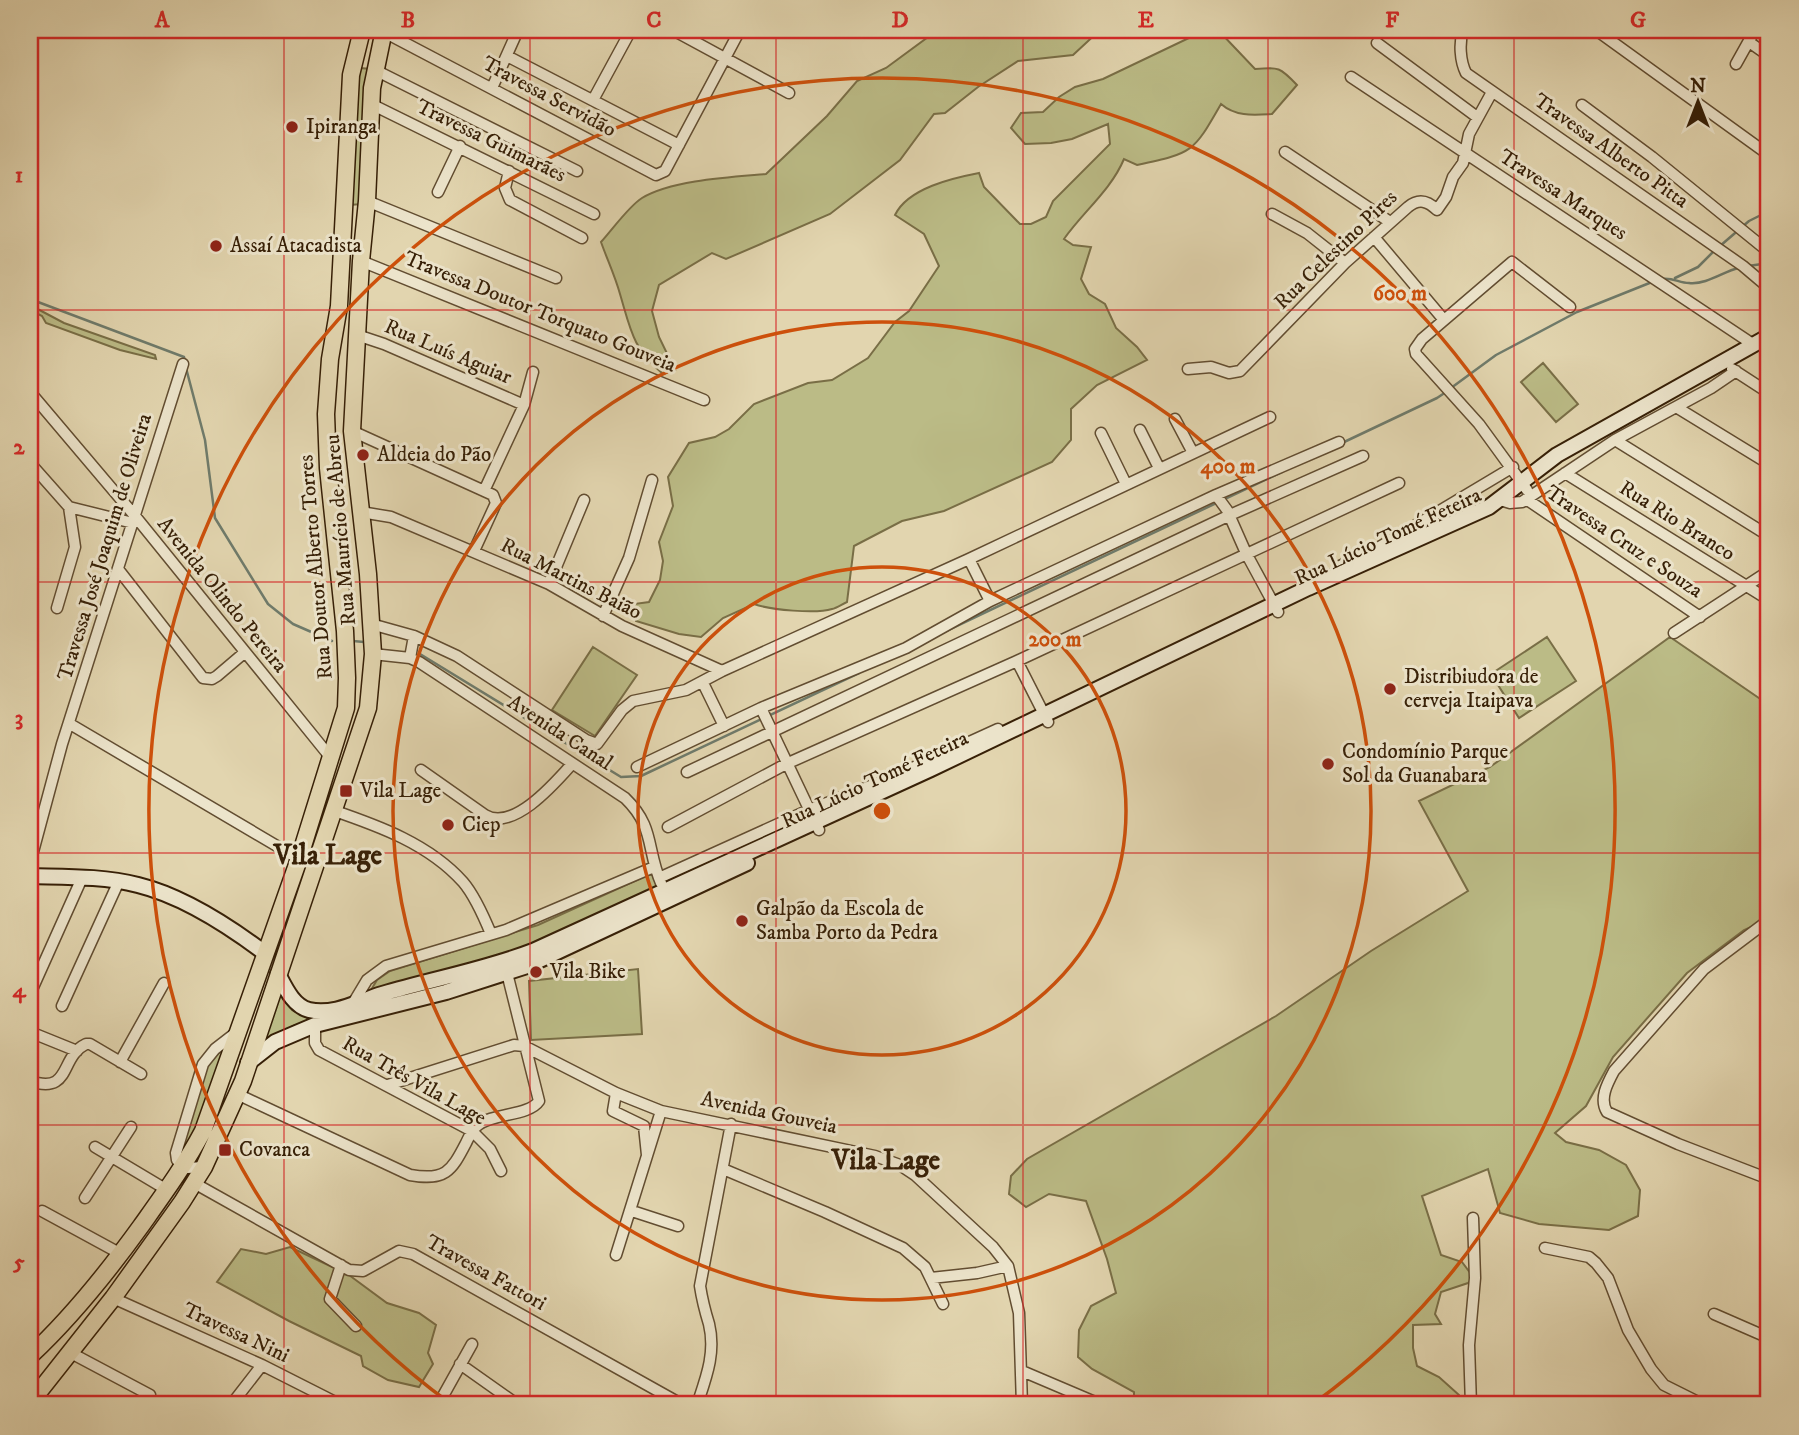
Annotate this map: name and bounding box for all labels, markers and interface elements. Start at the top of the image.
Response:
text: A [154,6,171,35]
text: B [401,6,415,35]
text: C [646,6,662,35]
text: D [891,6,909,35]
text: E [1138,6,1154,35]
text: F [1385,6,1400,35]
text: G [1630,6,1646,35]
street label: Travessa Servidão [478,51,620,143]
north arrow [1662,66,1732,136]
text: N [1690,75,1706,98]
street label: Travessa Alberto Pitta [1529,88,1694,214]
street label: Travessa Guimarães [412,94,570,188]
place label: Ipiranga [306,114,377,140]
marker: Ipiranga [284,119,300,135]
street label: Travessa Marques [1494,144,1632,246]
text: 1 [15,161,23,190]
street label: Rua Celestino Pires [1269,185,1403,315]
place label: Assaí Atacadista [230,233,362,259]
marker: Assaí Atacadista [208,238,224,254]
street label: Travessa Doutor Torquato Gouveia [400,246,680,379]
text: 600 m [1373,281,1427,307]
street label: Rua Luís Aguiar [380,314,516,391]
street label: Travessa José Joaquim de Oliveira [52,410,158,684]
text: 2 [13,433,25,462]
street label: Rua Maurício de Abreu [320,433,362,627]
place label: Aldeia do Pão [377,442,491,468]
marker: Aldeia do Pão [355,447,371,463]
street label: Rua Doutor Alberto Torres [293,454,339,680]
text: 400 m [1201,454,1256,480]
street label: Rua Rio Branco [1614,475,1740,567]
street label: Travessa Cruz e Souza [1541,480,1708,604]
street label: Rua Lúcio Tomé Feteira [1290,482,1486,592]
street label: Avenida Olindo Pereira [151,512,293,678]
street label: Rua Martins Baião [496,532,646,626]
text: 200 m [1028,627,1082,653]
place label: Distribiudora de cerveja Itaipava [1404,664,1539,714]
marker: Distribiudora de cerveja Itaipava [1382,681,1398,697]
street label: Avenida Canal [503,689,618,777]
text: 3 [15,704,23,733]
street label: Rua Lúcio Tomé Feteira [777,725,973,835]
place label: Condomínio Parque Sol da Guanabara [1342,739,1508,789]
marker: Condomínio Parque Sol da Guanabara [1320,756,1336,772]
place label: Vila Lage [359,778,442,804]
marker: Vila Lage [338,783,354,799]
centre of rings [870,799,894,823]
place label: Ciep [462,812,501,838]
marker: Ciep [440,817,456,833]
district label: Vila Lage [273,838,383,873]
place label: Galpão da Escola de Samba Porto da Pedra [756,896,938,946]
marker: Galpão da Escola de Samba Porto da Pedra [734,913,750,929]
place label: Vila Bike [549,959,626,985]
marker: Vila Bike [528,964,544,980]
text: 4 [12,976,27,1005]
street label: Rua Três Vila Lage [337,1031,491,1131]
street label: Avenida Gouveia [699,1086,839,1140]
place label: Covanca [239,1137,310,1163]
marker: Covanca [217,1142,233,1158]
district label: Vila Lage [831,1143,941,1178]
street label: Travessa Fattori [421,1229,551,1317]
text: 5 [12,1248,25,1277]
street label: Travessa Nini [179,1297,293,1369]

